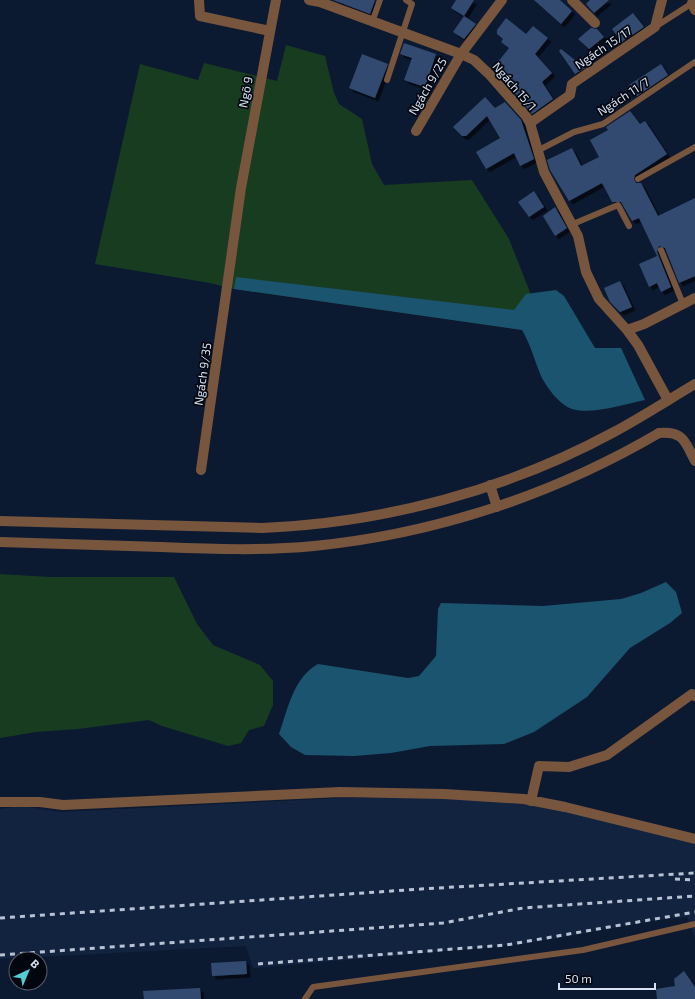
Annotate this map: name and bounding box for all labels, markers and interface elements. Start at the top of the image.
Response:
street label: Ngách 15/17 [572,23,634,71]
street label: Ngách 9/25 [405,55,449,117]
street label: Ngách 15/1 [490,59,540,113]
street label: Ngách 11/7 [594,74,652,118]
street label: Ngõ 9 [235,75,255,109]
street label: Ngách 9/35 [191,342,213,406]
north arrow [8,951,48,991]
text: B [28,956,42,971]
scale bar [559,965,655,991]
text: 50 m [565,971,592,985]

